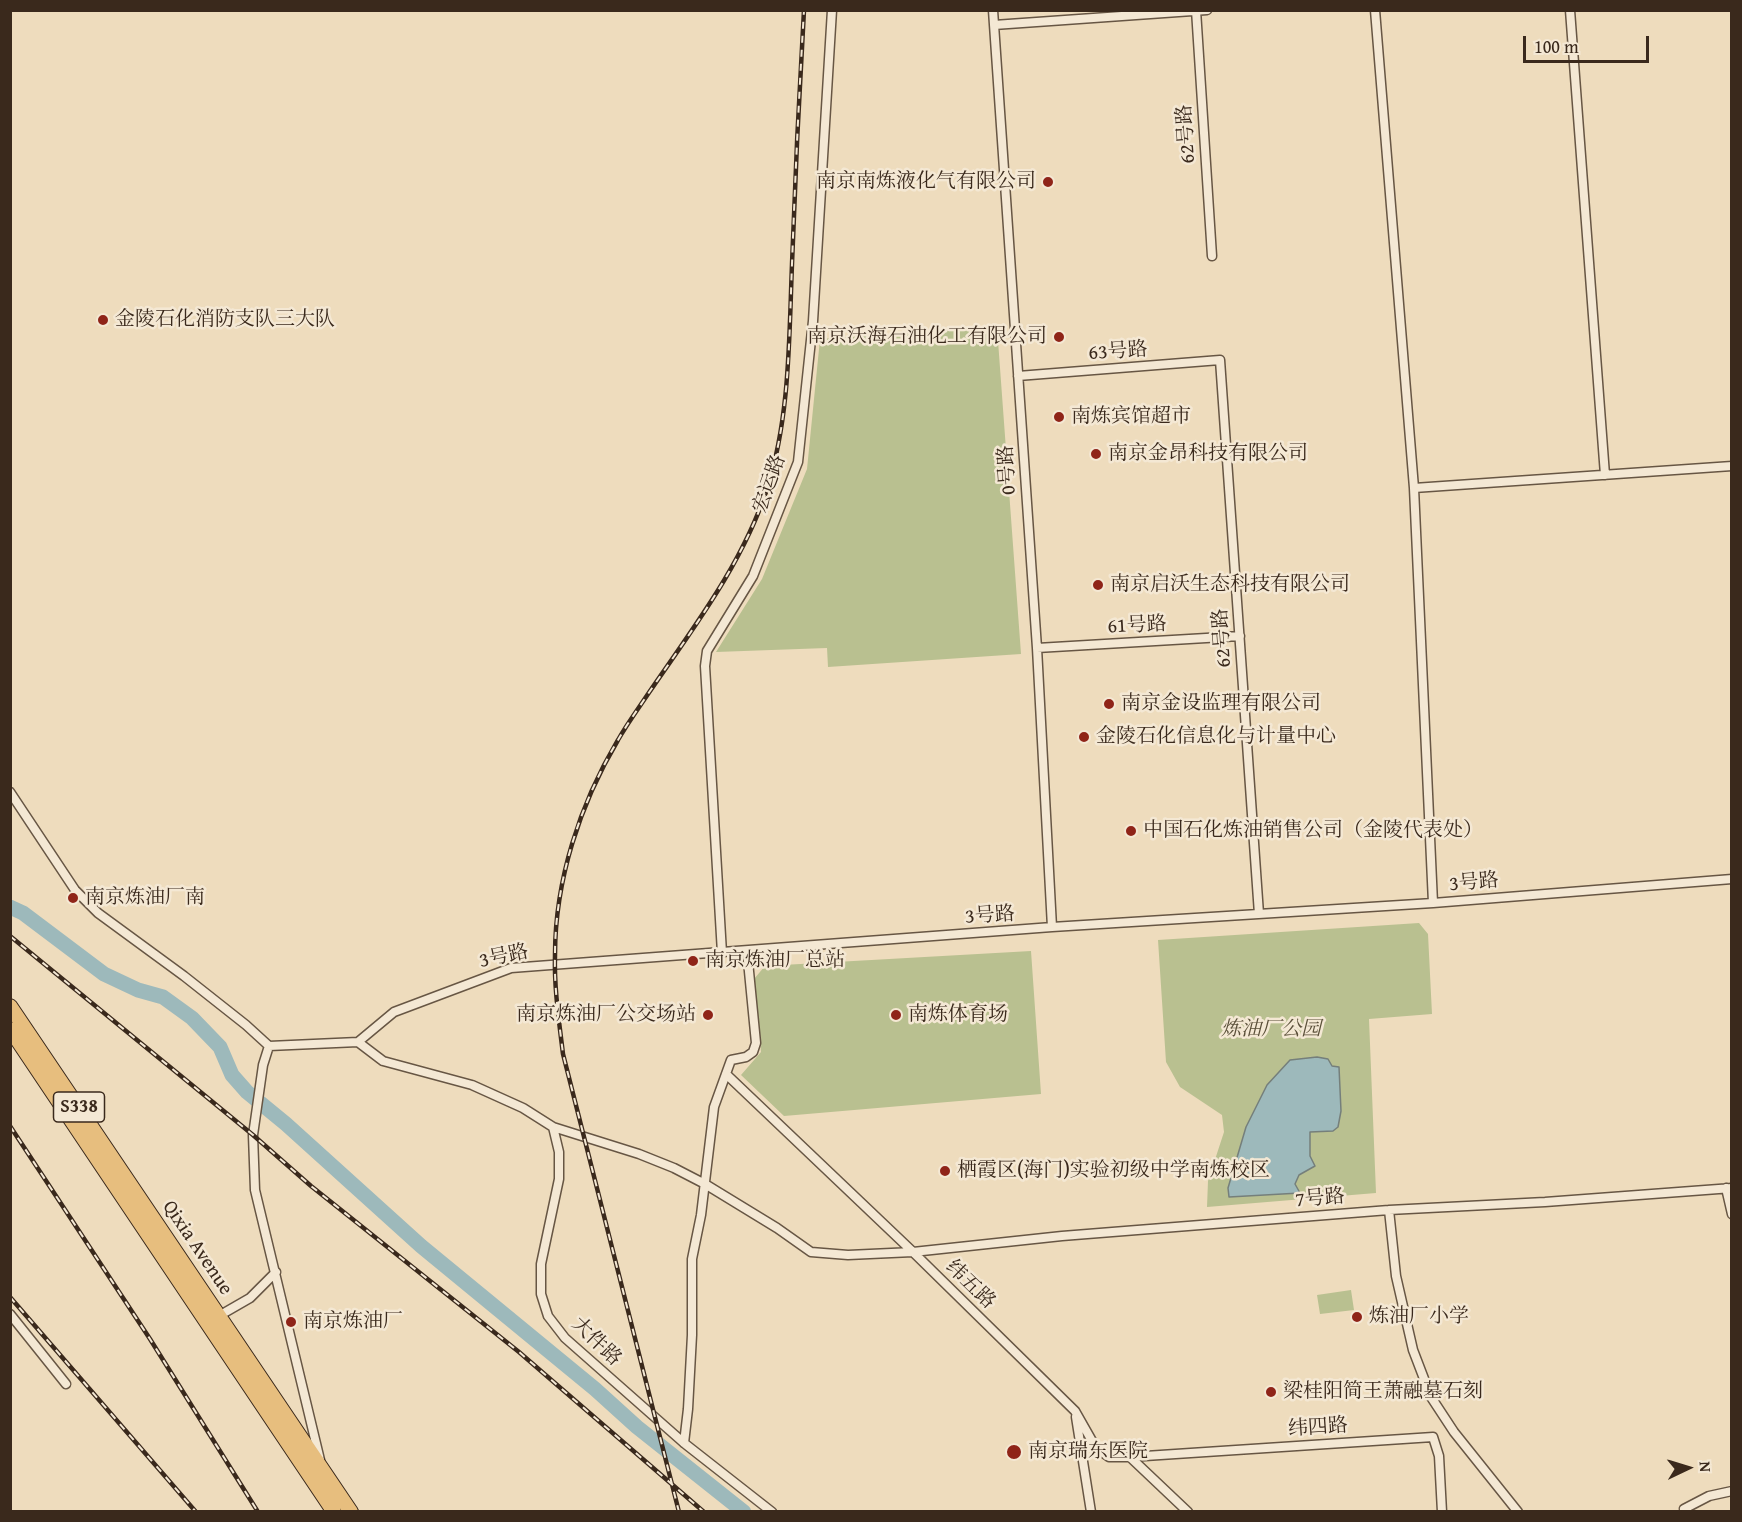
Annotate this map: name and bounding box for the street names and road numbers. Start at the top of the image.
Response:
street label: 62号路 [1173,104,1201,164]
street label: 63号路 [1088,338,1148,366]
street label: 0号路 [994,444,1022,496]
street label: 宏运路 [748,452,792,516]
street label: 62号路 [1209,608,1237,668]
street label: 61号路 [1107,612,1167,640]
street label: 3号路 [1448,869,1500,897]
street label: 3号路 [964,902,1016,930]
street label: 3号路 [477,940,531,974]
road number: S338 [54,1092,104,1122]
street label: 7号路 [1294,1185,1346,1213]
street label: Qixia Avenue [157,1196,237,1300]
street label: 纬五路 [940,1256,1000,1314]
street label: 大件路 [566,1313,626,1371]
street label: 纬四路 [1287,1414,1349,1442]

